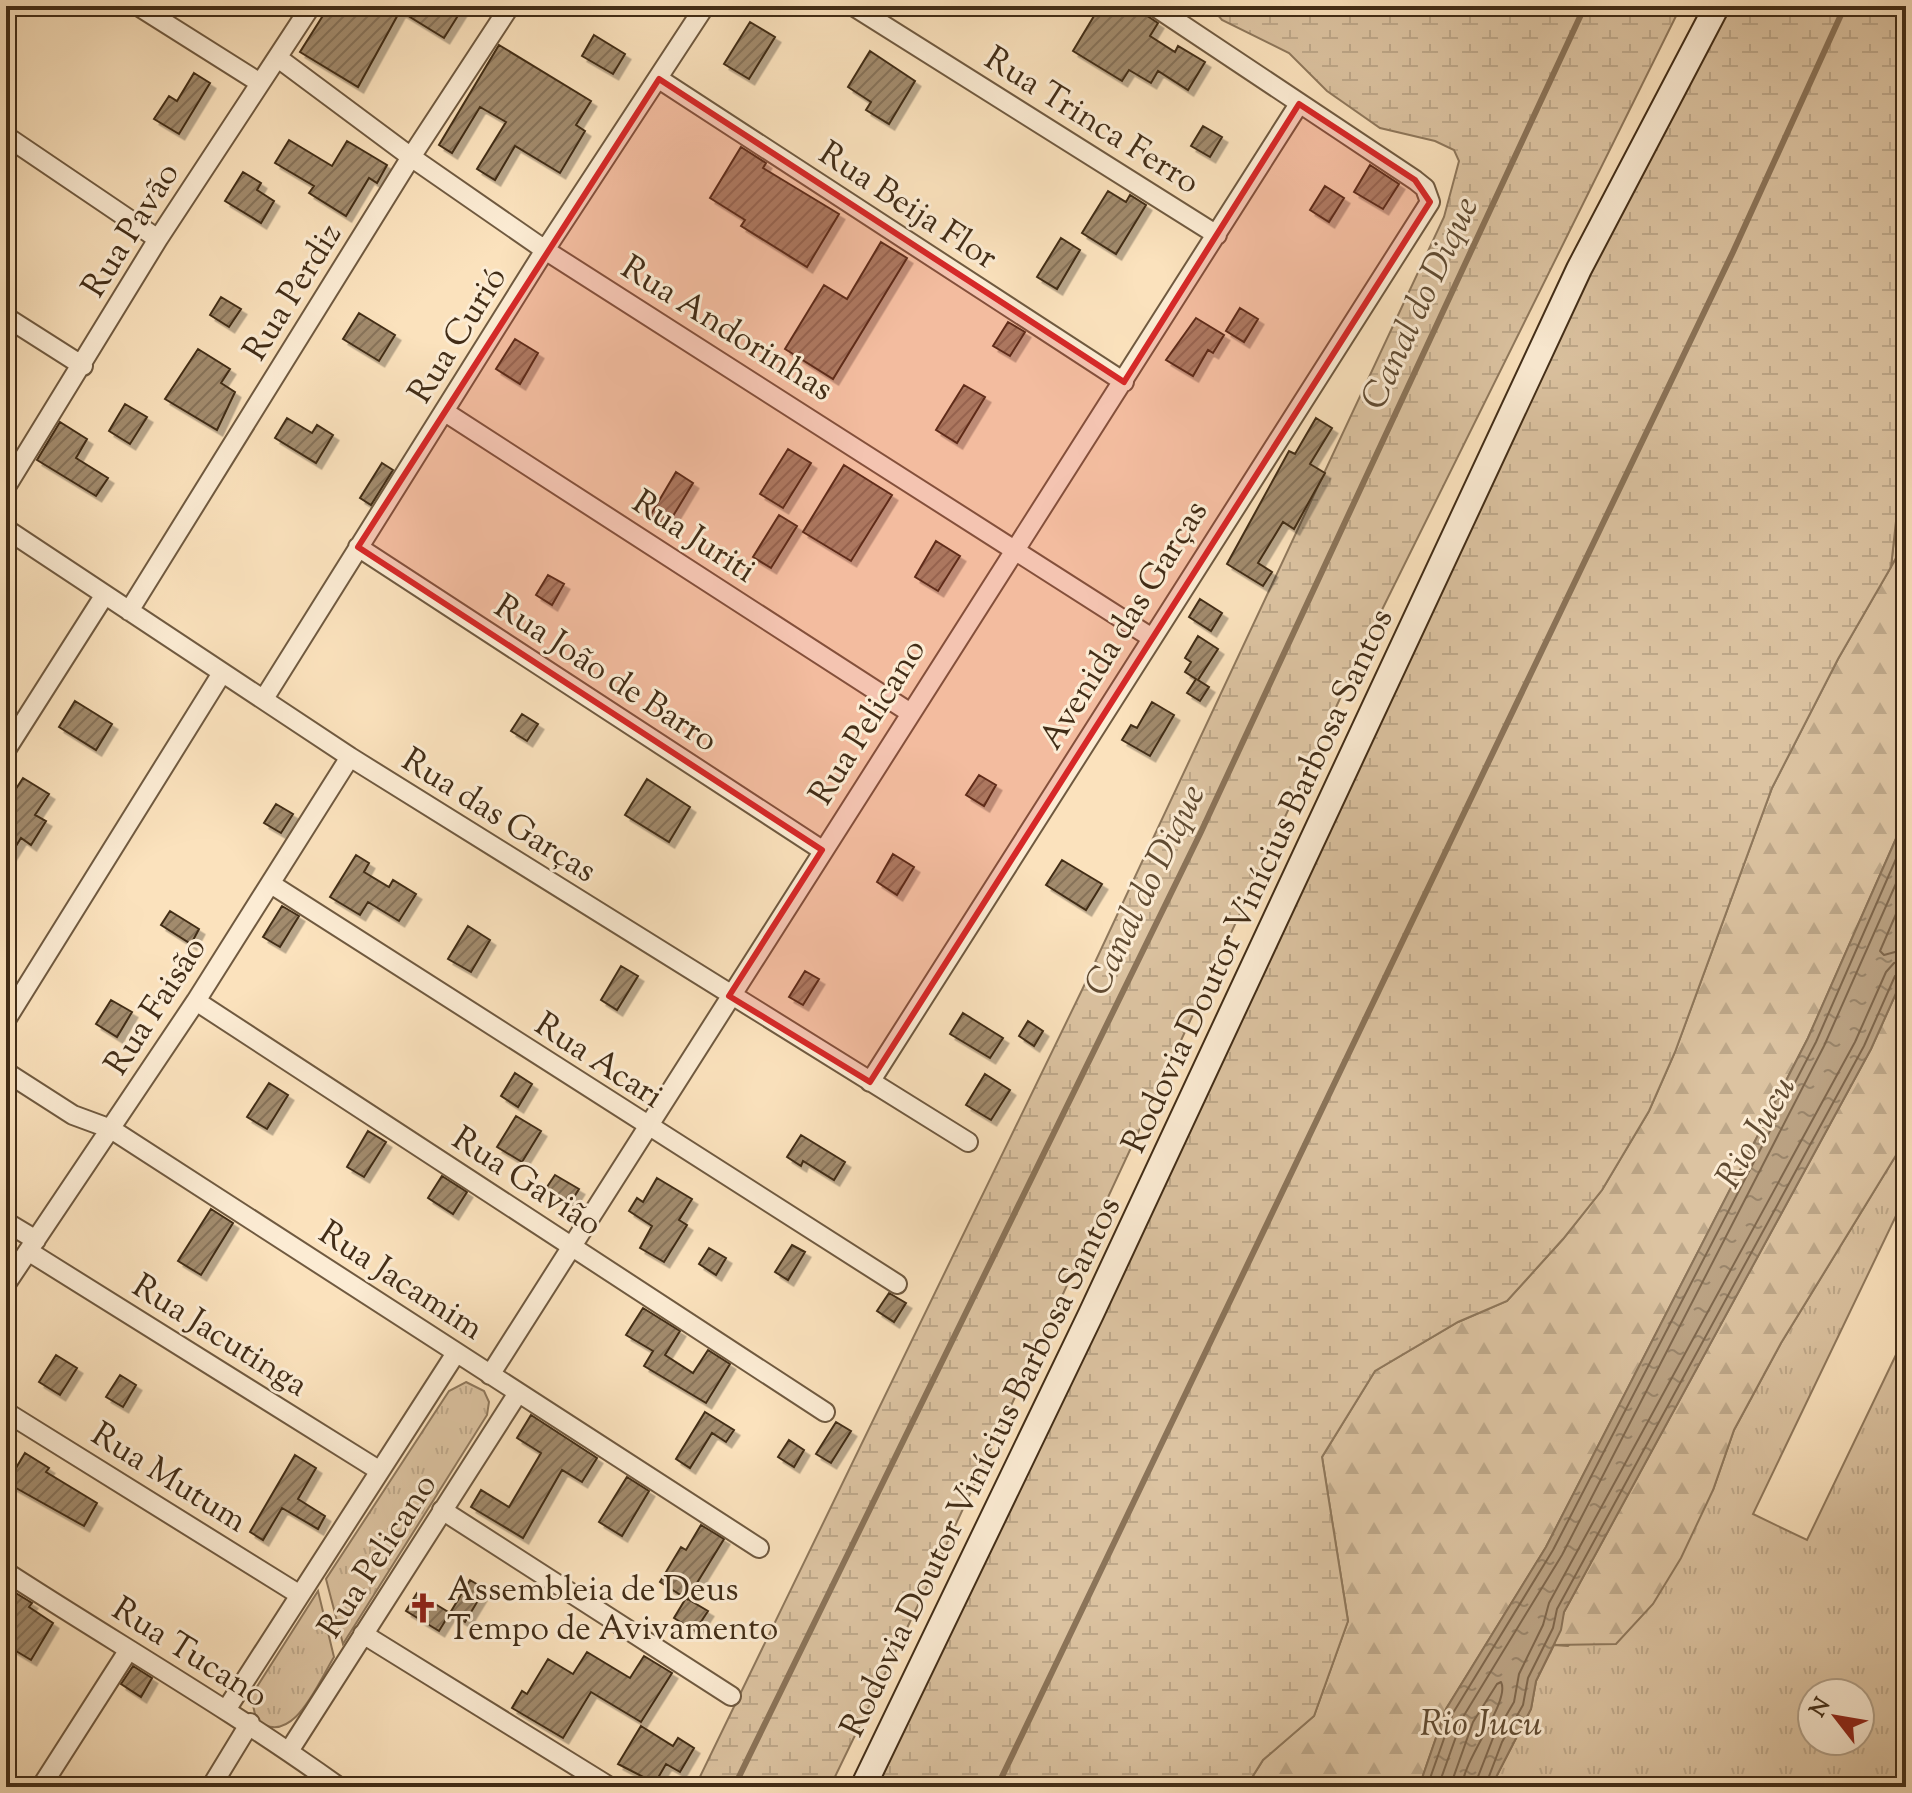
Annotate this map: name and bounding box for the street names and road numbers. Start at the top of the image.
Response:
street label: Rua Trinca Ferro [974,36,1208,208]
street label: Rua Beija Flor [808,131,1006,283]
street label: Rua Pavão [71,154,193,308]
street label: Rua Perdiz [232,215,356,371]
street label: Rua Andorinhas [610,245,842,415]
street label: Rua Curió [398,258,520,414]
street label: Rua Juriti [622,480,765,596]
street label: Avenida das Garças [1028,492,1221,760]
street label: Rua João de Barro [484,584,727,766]
street label: Rodovia Doutor Vinícius Barbosa Santos [1111,601,1407,1162]
street label: Rua Pelicano [798,630,939,815]
street label: Rua das Garças [391,737,605,896]
street label: Rua Faisão [94,928,220,1086]
street label: Rua Acari [524,1002,672,1122]
street label: Rua Gavião [441,1116,611,1250]
street label: Rodovia Doutor Vinícius Barbosa Santos [830,1189,1135,1746]
street label: Rua Jacamim [308,1210,492,1354]
street label: Rua Jacutinga [122,1263,317,1411]
street label: Rua Mutum [81,1412,256,1546]
street label: Rua Pelicano [307,1465,451,1649]
street label: Rua Tucano [102,1587,277,1721]

